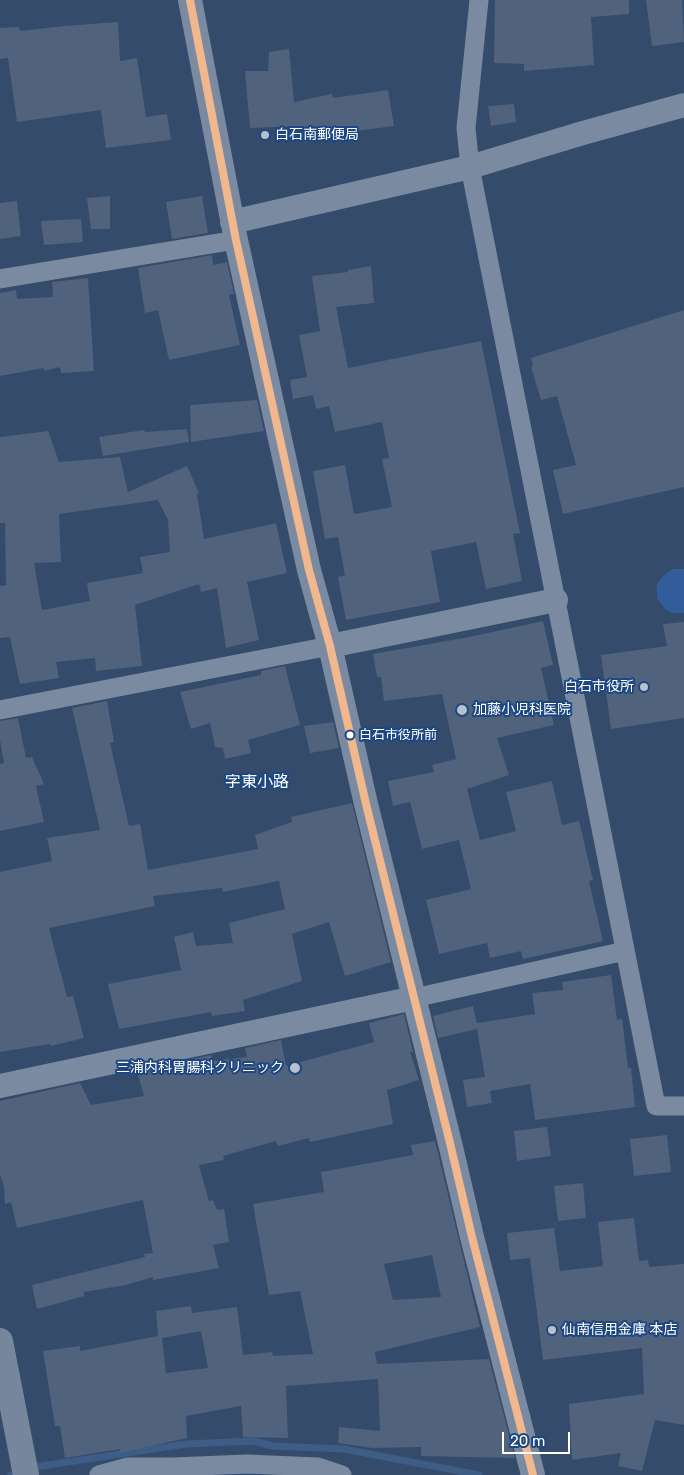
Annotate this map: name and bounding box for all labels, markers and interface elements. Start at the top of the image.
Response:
place label: 白石南郵便局 [275,127,359,143]
marker: 白石南郵便局 [259,129,271,141]
place label: 白石市役所 [564,679,634,695]
marker: 白石市役所 [638,681,650,693]
place label: 加藤小児科医院 [473,702,571,718]
marker: 加藤小児科医院 [455,703,469,717]
place label: 白石市役所前 [359,727,437,743]
marker: 白石市役所前 [345,730,355,740]
district label: 字東小路 [225,772,289,792]
place label: 三浦内科胃腸科クリニック [116,1060,284,1076]
marker: 三浦内科胃腸科クリニック [288,1061,302,1075]
place label: 仙南信用金庫 本店 [562,1322,677,1338]
marker: 仙南信用金庫 本店 [546,1324,558,1336]
scale bar [504,1422,572,1454]
text: 20 m [510,1432,545,1450]

